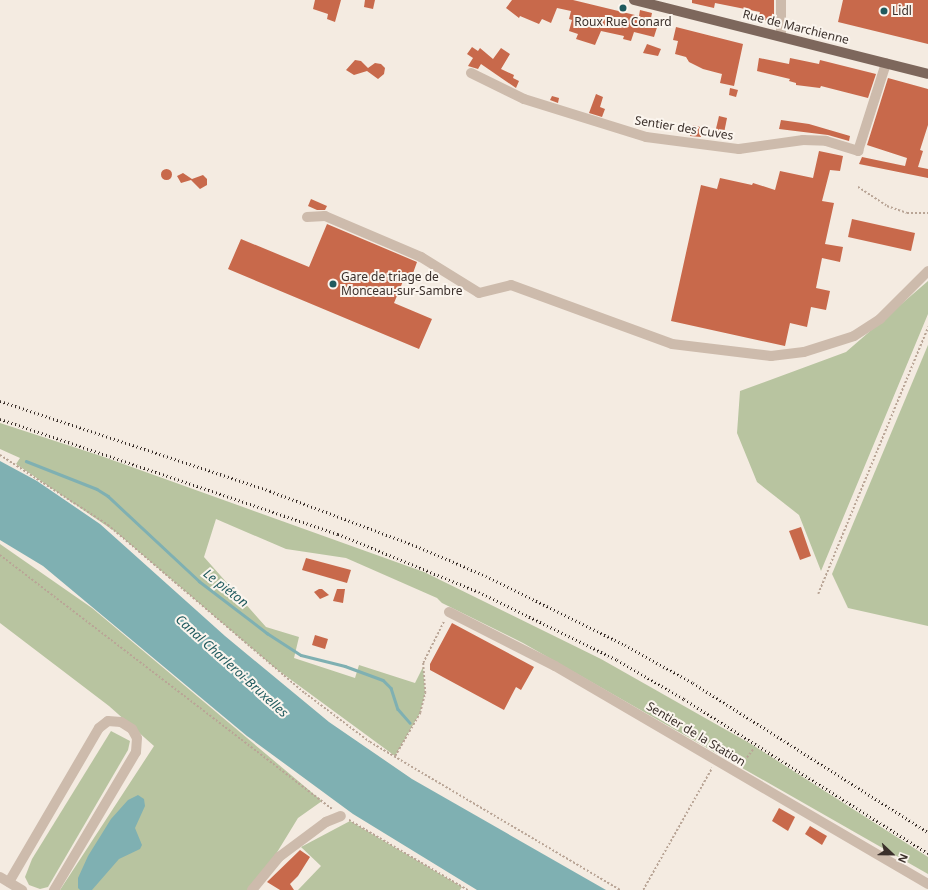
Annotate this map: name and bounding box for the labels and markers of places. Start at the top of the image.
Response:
marker: Roux Rue Conard [618,3,628,13]
place label: Lidl [892,4,912,18]
marker: Lidl [879,6,889,16]
place label: Roux Rue Conard [574,15,672,29]
place label: Gare de triage de Monceau-sur-Sambre [341,270,462,298]
marker: Gare de triage de Monceau-sur-Sambre [328,279,338,289]

